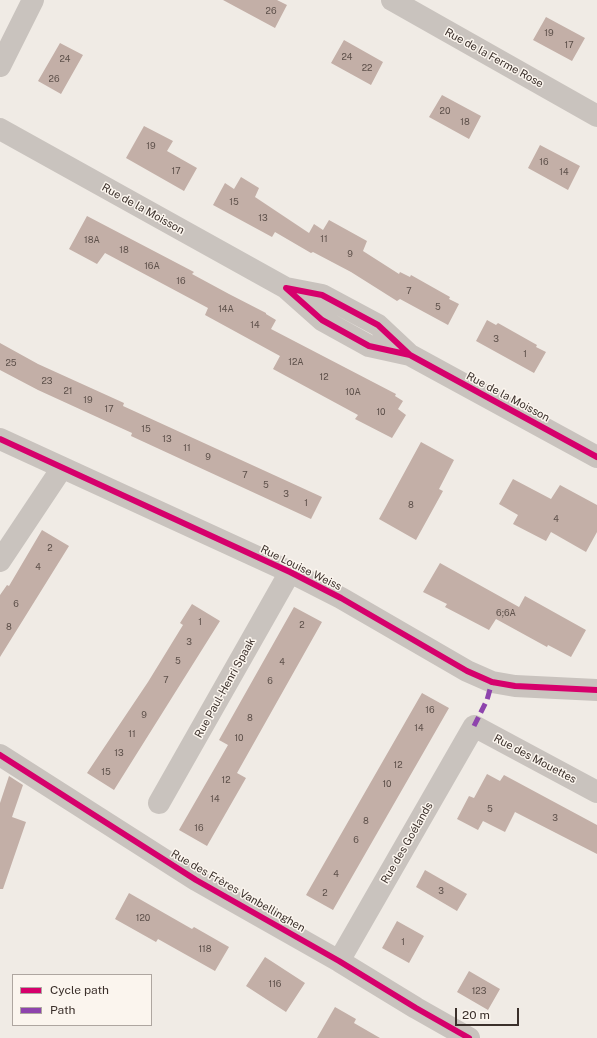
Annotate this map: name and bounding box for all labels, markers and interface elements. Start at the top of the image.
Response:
house number: 26 [266,6,276,16]
street label: Rue de la Ferme Rose [442,25,546,91]
house number: 19 [544,28,554,38]
house number: 17 [564,40,574,50]
house number: 24 [341,52,353,62]
house number: 24 [59,54,71,64]
house number: 22 [362,63,372,73]
house number: 26 [49,74,59,84]
house number: 20 [440,106,450,116]
house number: 18 [460,117,470,127]
house number: 19 [146,141,156,151]
house number: 16 [539,157,549,167]
house number: 17 [171,166,181,176]
house number: 14 [559,167,569,177]
street label: Rue de la Moisson [99,181,187,237]
house number: 15 [229,197,239,207]
house number: 13 [258,213,268,223]
house number: 11 [320,234,328,244]
house number: 18A [84,235,100,245]
house number: 18 [119,245,129,255]
house number: 9 [347,249,353,259]
house number: 16A [144,261,160,271]
house number: 16 [176,276,186,286]
house number: 7 [406,286,412,296]
house number: 5 [435,302,441,312]
house number: 14A [218,304,234,314]
house number: 14 [250,320,260,330]
house number: 3 [493,334,499,344]
house number: 1 [523,349,527,359]
house number: 12A [288,357,304,367]
house number: 25 [5,358,17,368]
street label: Rue de la Moisson [464,369,552,425]
house number: 12 [319,372,329,382]
house number: 23 [41,376,53,386]
house number: 21 [63,386,73,396]
house number: 10A [345,387,361,397]
house number: 19 [83,395,93,405]
house number: 17 [104,404,114,414]
house number: 10 [376,407,386,417]
house number: 15 [141,424,151,434]
house number: 13 [162,434,172,444]
house number: 11 [183,443,191,453]
house number: 9 [205,452,211,462]
house number: 7 [242,470,248,480]
house number: 5 [263,480,269,490]
house number: 3 [283,489,289,499]
house number: 1 [304,498,308,508]
house number: 8 [408,500,414,510]
house number: 4 [553,514,559,524]
house number: 2 [47,543,53,553]
street label: Rue Louise Weiss [258,543,344,593]
house number: 4 [35,562,41,572]
house number: 6 [13,599,19,609]
house number: 6;6A [496,608,516,618]
house number: 1 [198,617,202,627]
house number: 2 [299,620,305,630]
house number: 8 [6,622,12,632]
street label: Rue Paul-Henri Spaak [192,636,258,740]
house number: 3 [186,637,192,647]
house number: 5 [175,656,181,666]
house number: 4 [279,657,285,667]
house number: 7 [163,675,169,685]
house number: 6 [267,676,273,686]
house number: 16 [425,705,435,715]
house number: 9 [141,710,147,720]
house number: 8 [247,713,253,723]
house number: 14 [414,723,424,733]
house number: 11 [128,729,136,739]
street label: Rue des Mouettes [492,732,578,786]
house number: 10 [234,733,244,743]
house number: 13 [114,748,124,758]
house number: 12 [393,760,403,770]
house number: 15 [101,767,111,777]
house number: 12 [221,775,231,785]
house number: 10 [382,779,392,789]
house number: 14 [210,794,220,804]
street label: Rue des Goélands [378,800,436,886]
house number: 5 [487,804,493,814]
house number: 3 [552,813,558,823]
house number: 8 [363,816,369,826]
house number: 16 [194,823,204,833]
house number: 6 [353,835,359,845]
street label: Rue des Frères Vanbellinghen [169,847,307,935]
house number: 4 [333,869,339,879]
house number: 3 [438,886,444,896]
house number: 2 [322,888,328,898]
house number: 120 [136,913,150,923]
house number: 1 [401,937,405,947]
house number: 118 [198,944,212,954]
legend [12,974,152,1026]
house number: 116 [269,979,281,989]
text: Cycle path [50,983,109,997]
house number: 123 [472,986,486,996]
scale bar [457,1000,521,1026]
text: Path [50,1003,76,1017]
text: 20 m [462,1008,490,1022]

